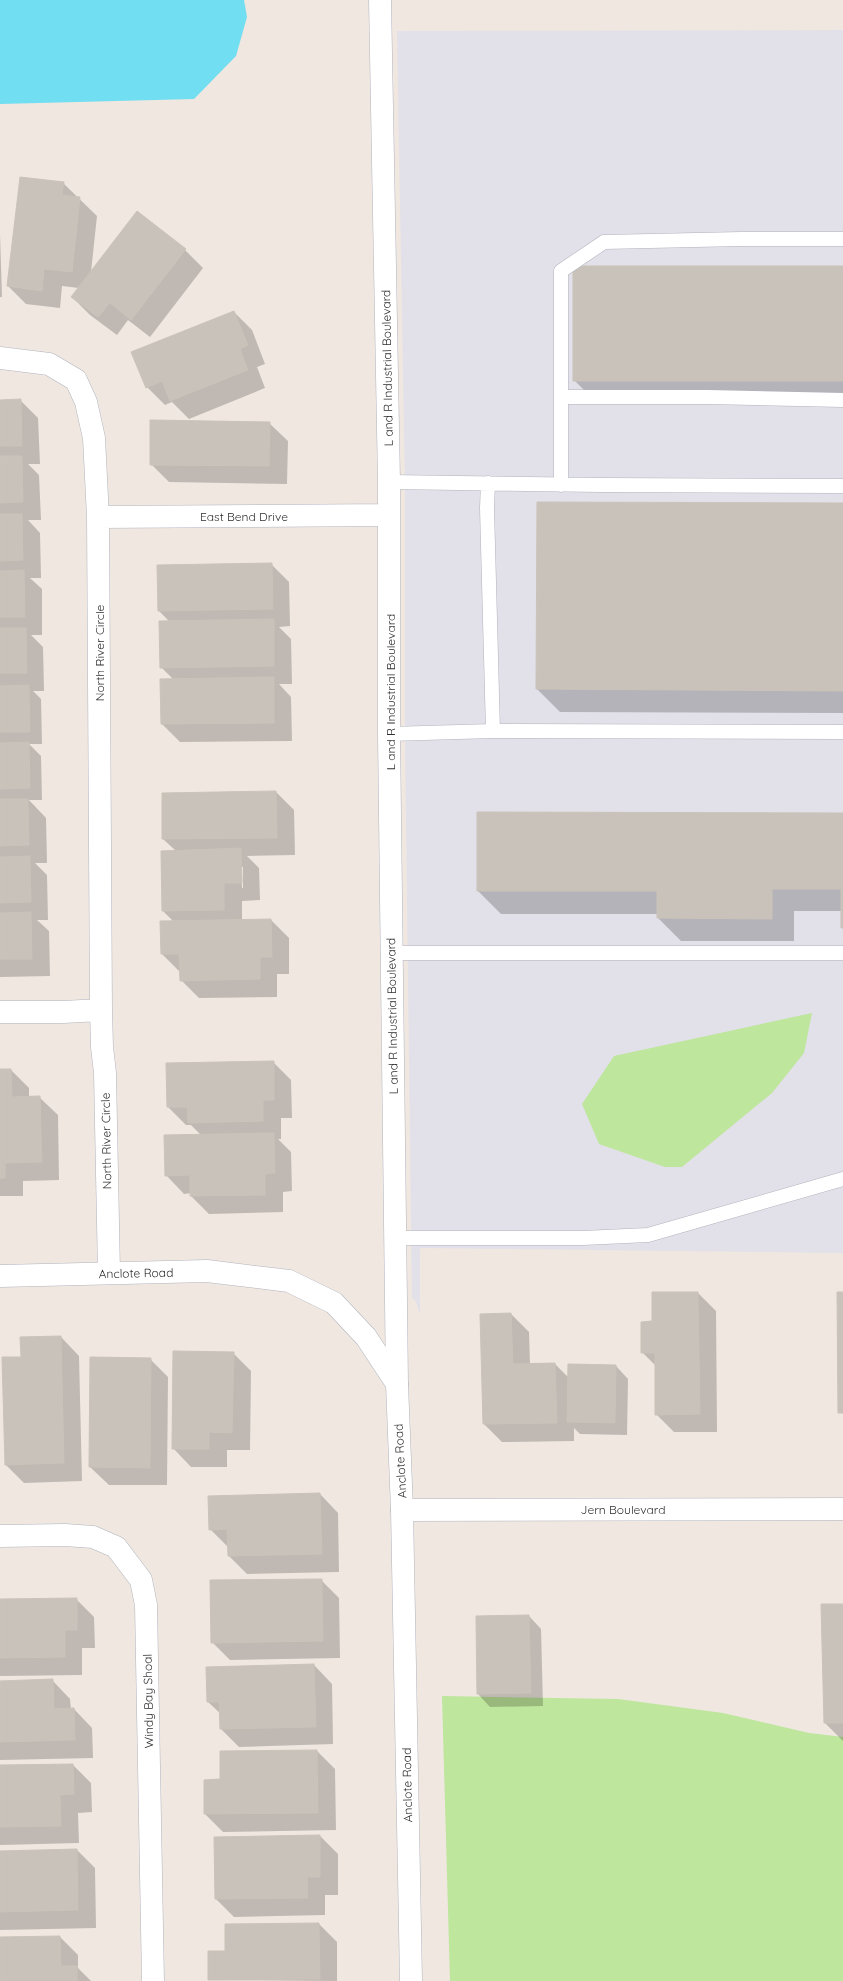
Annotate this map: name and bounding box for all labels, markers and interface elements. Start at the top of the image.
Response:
street label: L and R Industrial Boulevard [378,290,396,446]
street label: East Bend Drive [200,509,288,524]
street label: North River Circle [92,604,107,701]
street label: L and R Industrial Boulevard [383,614,398,770]
street label: L and R Industrial Boulevard [383,938,401,1094]
street label: North River Circle [98,1092,114,1189]
street label: Anclote Road [99,1265,173,1281]
street label: Anclote Road [391,1423,409,1499]
street label: Jern Boulevard [581,1502,665,1517]
street label: Windy Bay Shoal [140,1654,156,1748]
street label: Anclote Road [399,1748,415,1822]

